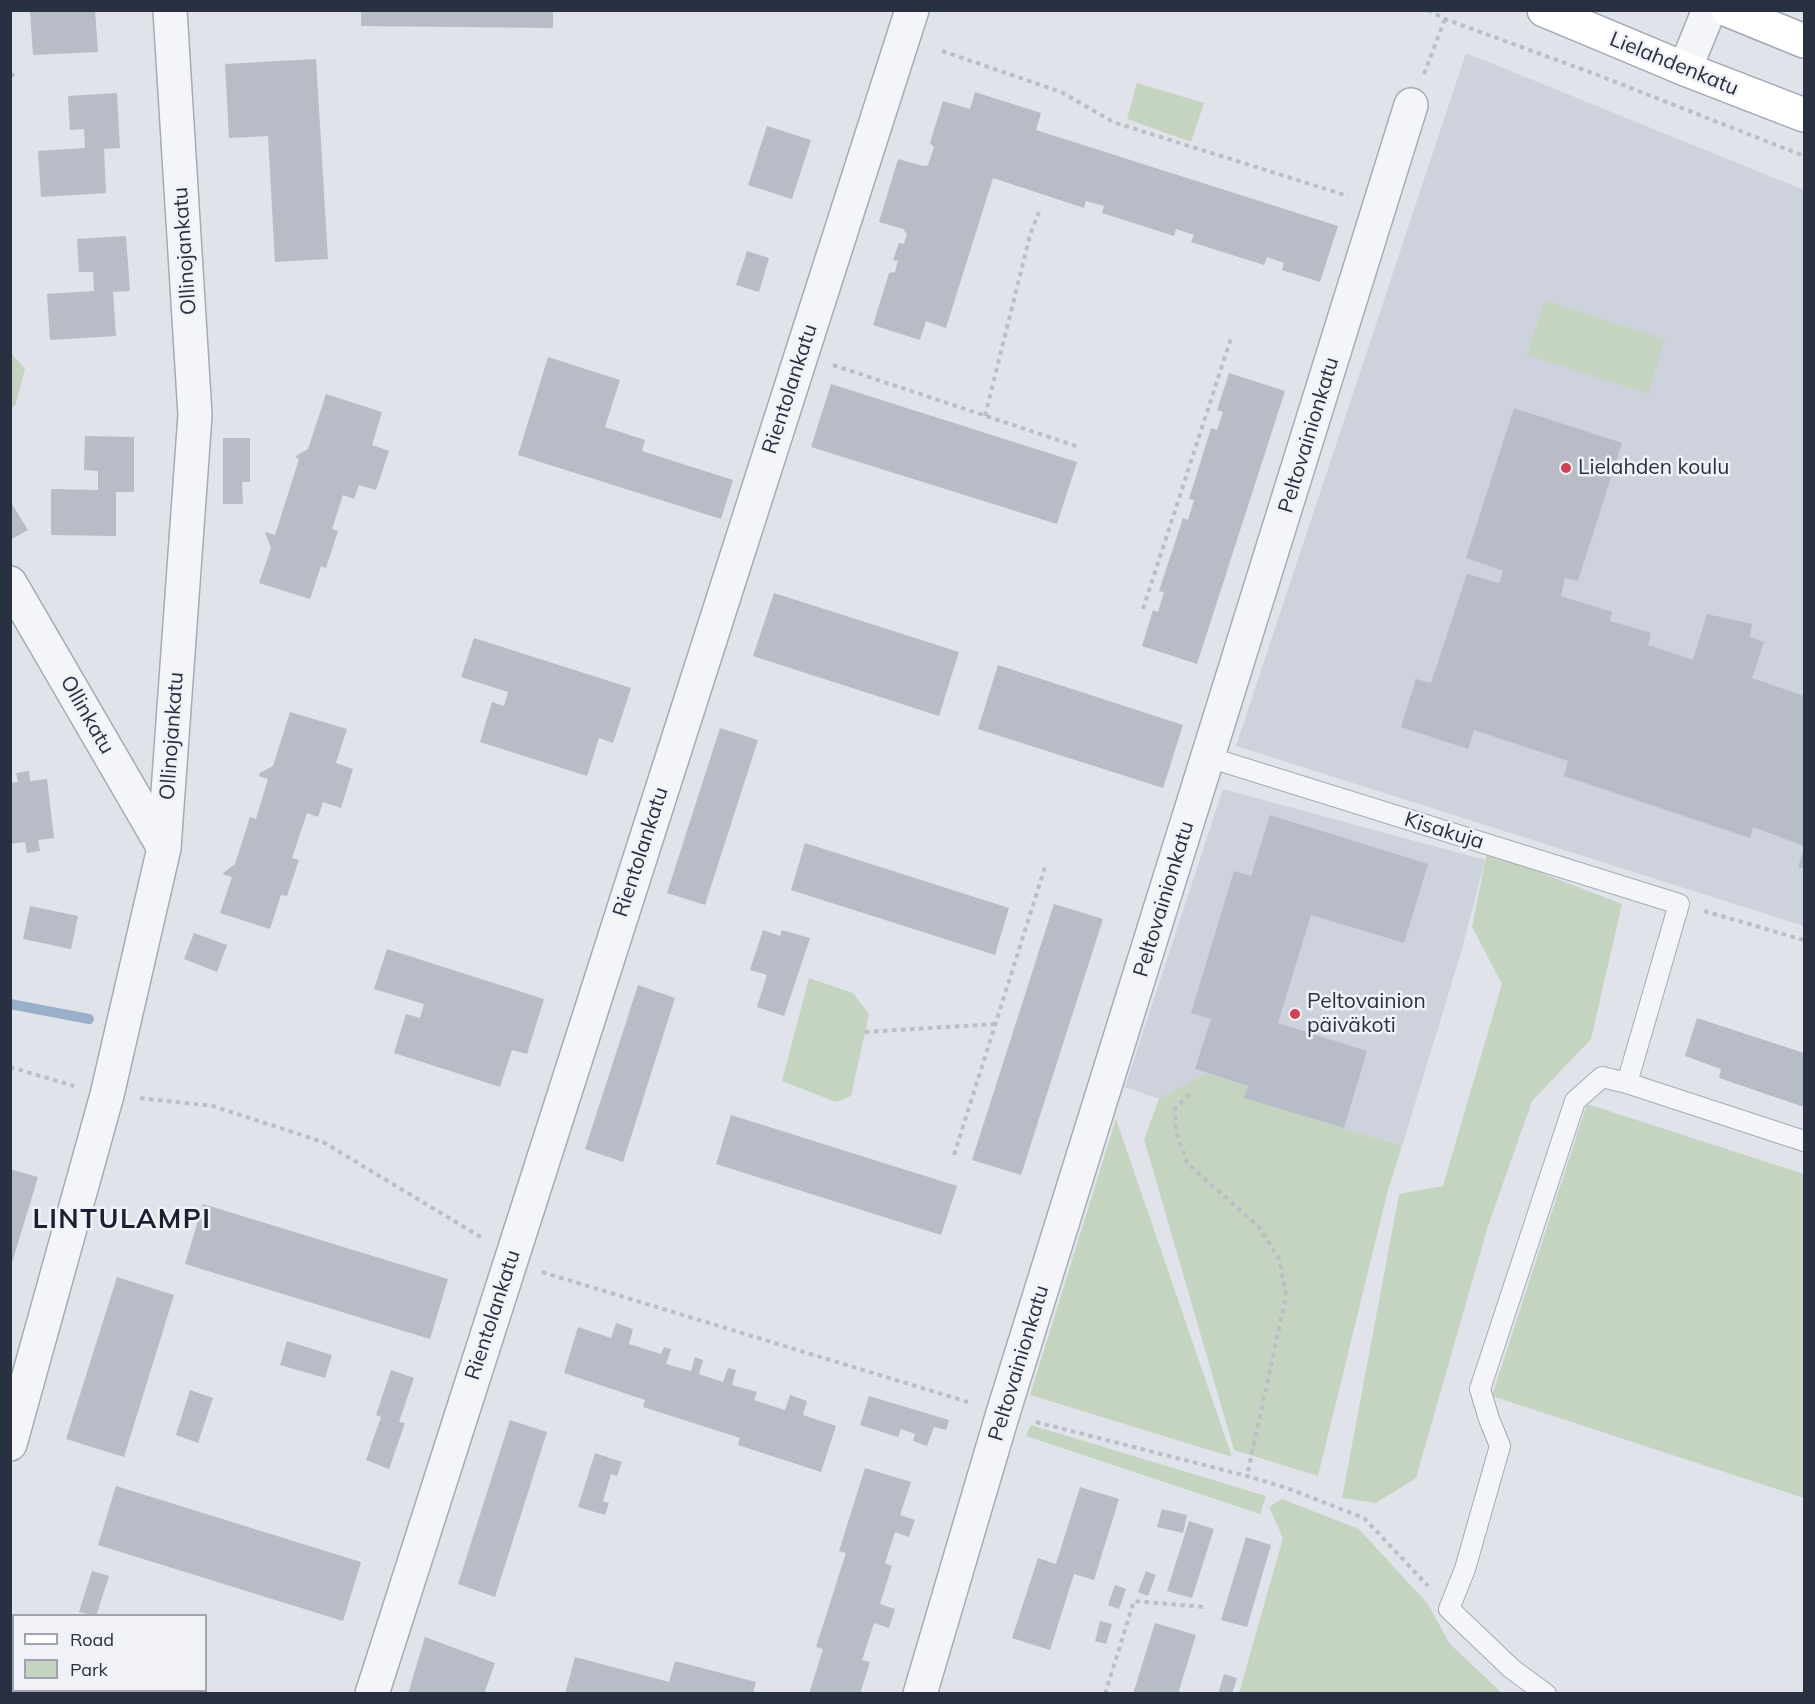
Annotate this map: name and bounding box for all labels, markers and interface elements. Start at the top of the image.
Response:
street label: Lielahdenkatu [1606,27,1742,101]
street label: Ollinojankatu [168,186,202,316]
street label: Rientolankatu [757,321,823,457]
street label: Peltovainionkatu [1273,354,1345,516]
place label: Lielahden koulu [1578,455,1729,481]
marker: Lielahden koulu [1559,461,1573,475]
street label: Ollinkatu [55,671,119,759]
street label: Ollinojankatu [155,671,189,801]
street label: Rientolankatu [608,784,674,920]
street label: Kisakuja [1401,807,1487,855]
street label: Peltovainionkatu [1128,818,1200,980]
place label: Peltovainion päiväkoti [1307,989,1426,1039]
marker: Peltovainion päiväkoti [1288,1007,1302,1021]
district label: LINTULAMPI [33,1204,211,1236]
street label: Rientolankatu [460,1247,526,1383]
street label: Peltovainionkatu [983,1282,1055,1444]
legend [12,1614,207,1692]
text: Road [70,1628,114,1651]
text: Park [70,1658,108,1681]

